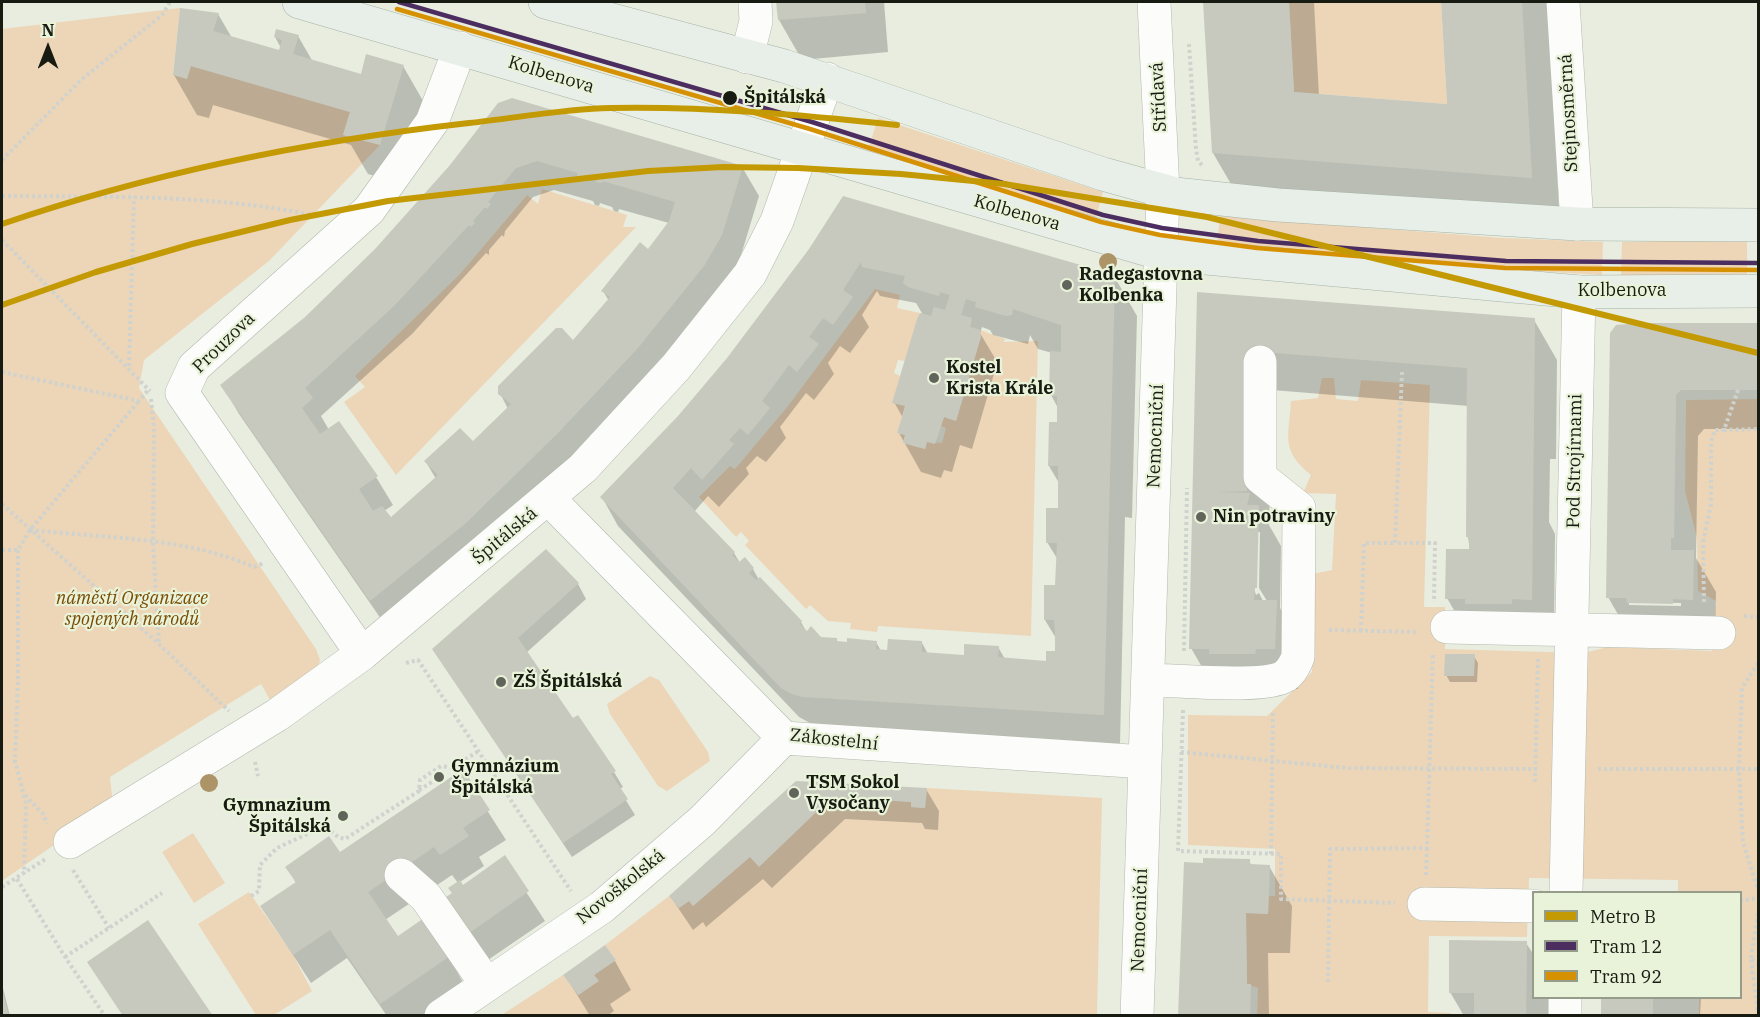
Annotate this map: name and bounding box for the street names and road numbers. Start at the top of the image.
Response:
street label: Kolbenova [505,52,597,98]
street label: Stejnosměrná [1555,53,1583,173]
street label: Střídavá [1146,61,1172,133]
street label: Kolbenova [971,190,1063,236]
street label: Kolbenova [1577,280,1667,302]
street label: Prouzova [188,308,260,378]
street label: Nemocniční [1143,384,1169,488]
street label: Pod Strojírnami [1563,393,1587,529]
street label: Špitálská [468,503,542,569]
street label: Zákostelní [789,725,879,755]
street label: Novoškolská [573,845,669,929]
street label: Nemocniční [1127,868,1153,972]

